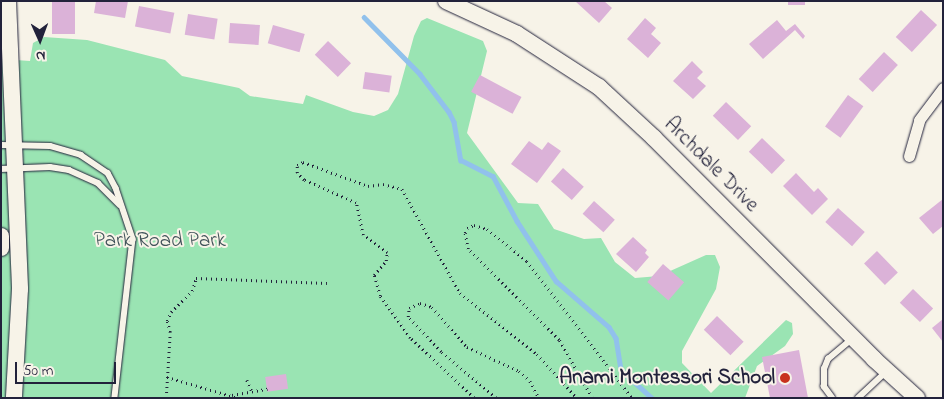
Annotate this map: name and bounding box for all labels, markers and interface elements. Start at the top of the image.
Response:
north arrow [15,15,65,65]
text: N [35,45,46,66]
street label: Archdale Drive [658,112,764,218]
park label: Park Road Park [94,228,226,254]
scale bar [18,352,119,384]
text: 50 m [23,360,53,382]
place label: Anami Montessori School [559,365,775,391]
marker: Anami Montessori School [779,372,791,384]

